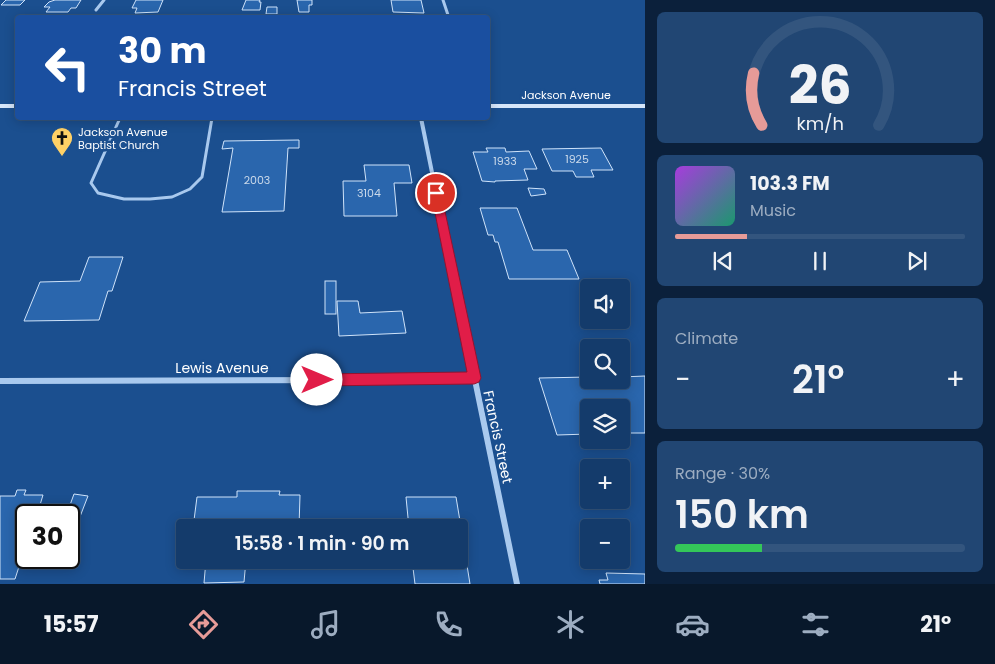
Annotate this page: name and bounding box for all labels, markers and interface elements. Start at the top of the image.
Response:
text: 30 m [118,26,206,75]
icon: left [35,35,100,100]
text: 26 [789,49,851,122]
text: Francis Street [118,73,267,104]
street label: Jackson Avenue [521,87,611,103]
text: km/h [796,111,844,136]
place label: Jackson Avenue Baptist Church [78,124,168,153]
church icon: Jackson Avenue Baptist Church [50,126,74,157]
house number: 1925 [565,151,589,167]
house number: 1933 [493,153,517,169]
text: 103.3 FM [750,170,830,197]
house number: 2003 [244,172,270,188]
pin [415,172,457,214]
icon: arrive [422,179,450,207]
house number: 3104 [357,185,381,201]
text: Music [750,199,796,222]
icon: previous [709,247,737,275]
icon: pause [806,247,834,275]
icon: next [903,247,931,275]
map controls [580,279,630,569]
button: sound [580,279,630,329]
text: Climate [675,327,738,350]
button: search [580,339,630,389]
position arrow [290,353,342,405]
text: 21° [792,353,844,406]
street label: Lewis Avenue [175,358,269,378]
text: − [675,360,690,399]
text: + [946,360,965,399]
street label: Francis Street [478,389,518,485]
button: layers [580,399,630,449]
button: + [580,459,630,509]
text: Range · 30% [675,462,770,485]
text: 150 km [675,488,809,541]
speed limit sign: 30 [15,504,80,569]
button: − [580,519,630,569]
text: 15:58 · 1 min · 90 m [235,530,409,557]
icon: directions [186,607,221,642]
icon: music [308,607,343,642]
icon: phone [431,607,466,642]
icon: climate [553,607,588,642]
icon: car [675,607,710,642]
icon: filters [798,607,833,642]
text: 15:57 [44,609,99,640]
text: 21° [920,609,951,640]

